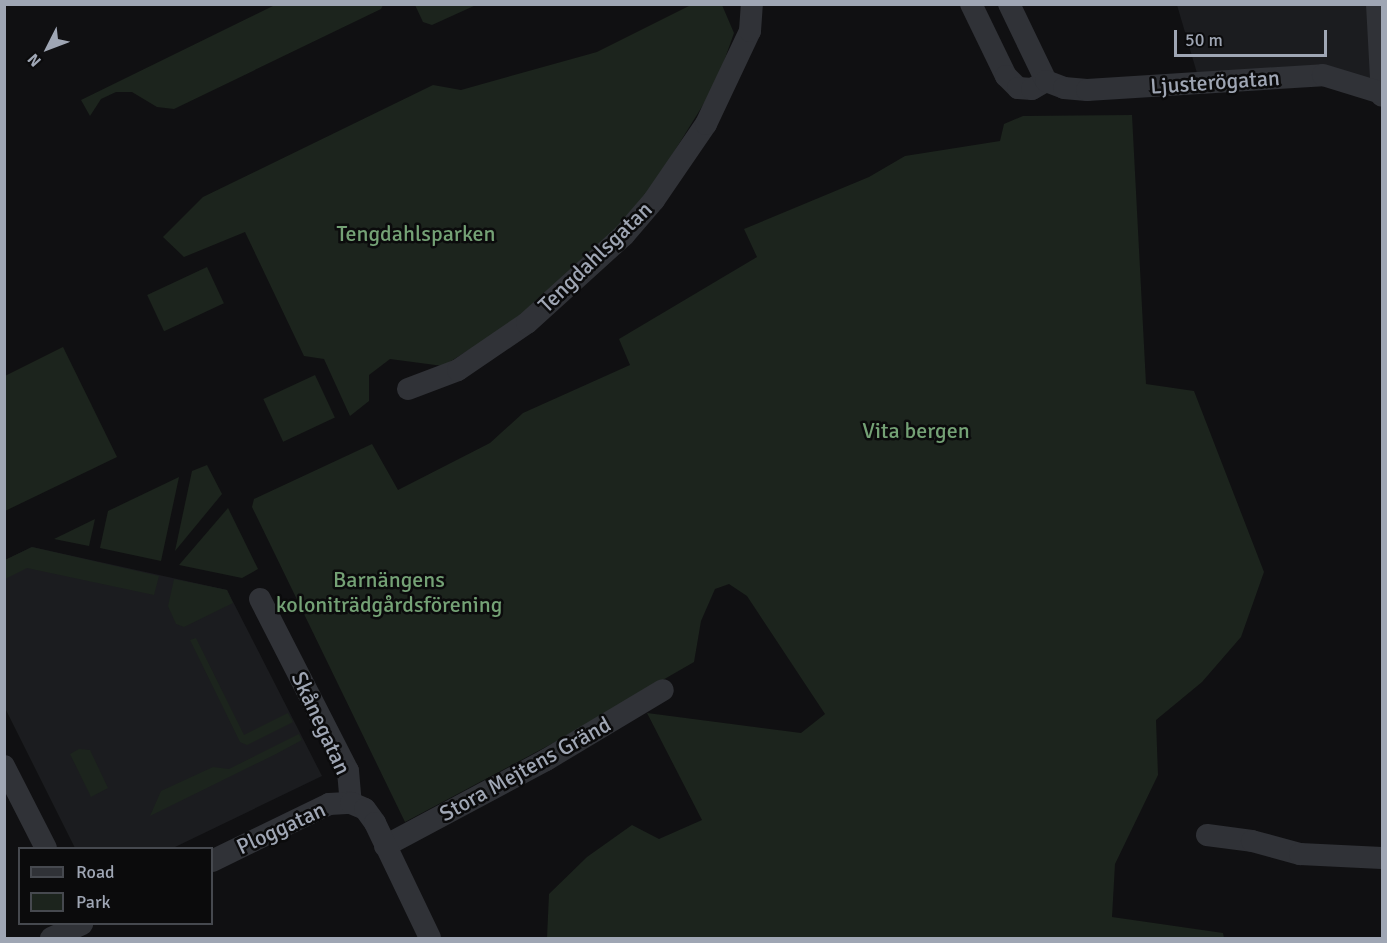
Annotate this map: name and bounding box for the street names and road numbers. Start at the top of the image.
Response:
street label: Ljusterögatan [1149,64,1281,100]
street label: Tengdahlsgatan [533,196,657,318]
street label: Skånegatan [286,667,356,779]
street label: Stora Mejtens Gränd [435,711,615,827]
street label: Ploggatan [232,796,330,860]

